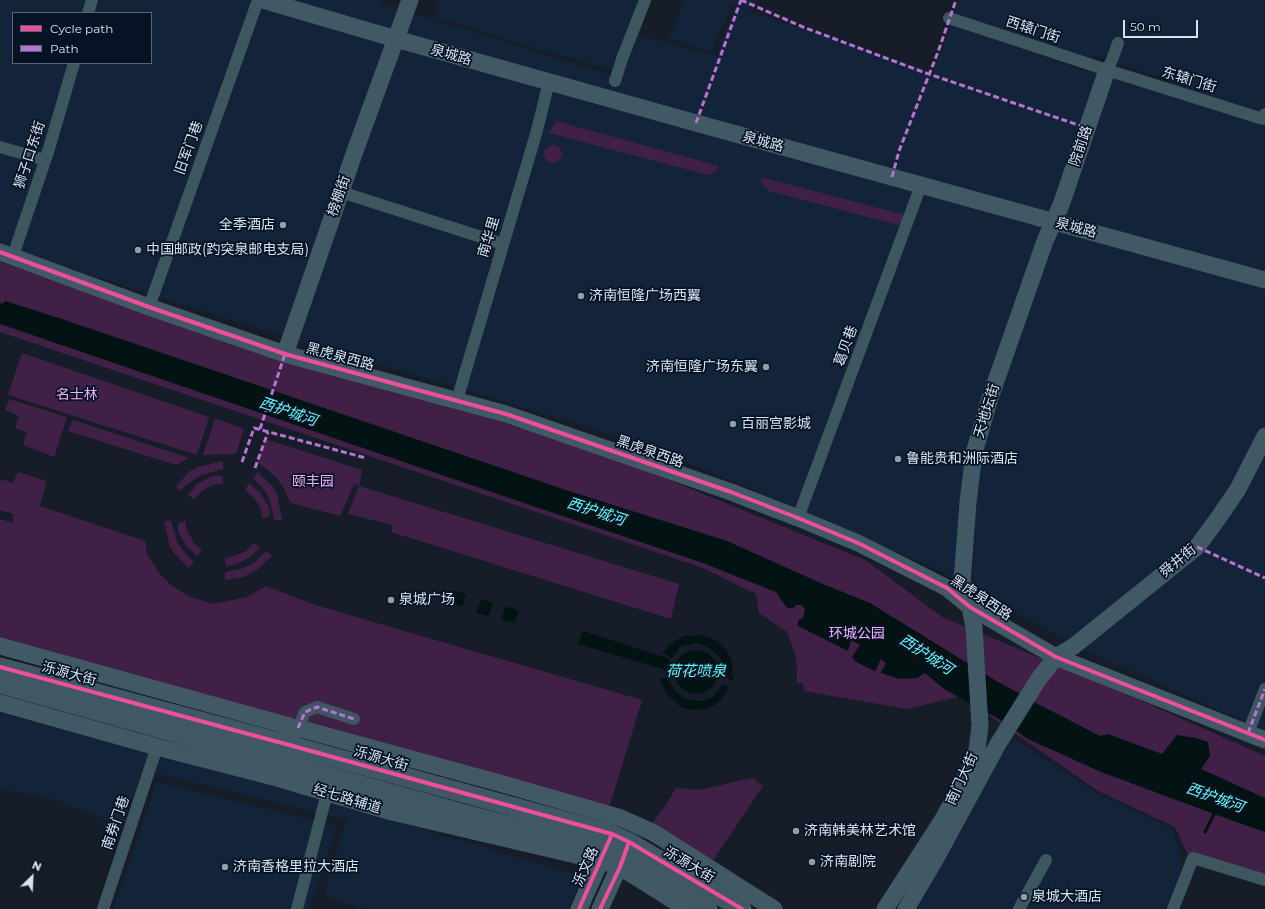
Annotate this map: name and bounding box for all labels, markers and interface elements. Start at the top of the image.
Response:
legend [12,12,152,64]
scale bar [1125,12,1200,38]
street label: 西辕门街 [1004,13,1062,47]
text: 50 m [1130,19,1161,34]
text: Cycle path [50,21,113,36]
text: Path [50,41,79,56]
street label: 泉城路 [428,41,474,69]
street label: 东辕门街 [1160,64,1218,96]
street label: 狮子口东街 [11,119,49,191]
street label: 旧军门巷 [172,119,206,177]
street label: 院前路 [1066,123,1096,169]
street label: 泉城路 [741,128,785,156]
street label: 榜棚街 [324,173,354,219]
street label: 南华里 [475,214,503,260]
street label: 泉城路 [1054,214,1098,242]
place label: 全季酒店 [219,217,275,233]
marker: 全季酒店 [278,220,288,230]
place label: 中国邮政(趵突泉邮电支局) [146,242,309,258]
marker: 中国邮政(趵突泉邮电支局) [133,245,143,255]
place label: 济南恒隆广场西翼 [589,288,701,304]
marker: 济南恒隆广场西翼 [576,291,586,301]
street label: 葛贝巷 [831,323,861,369]
street label: 黑虎泉西路 [304,340,376,374]
place label: 济南恒隆广场东翼 [646,359,758,375]
marker: 济南恒隆广场东翼 [761,362,771,372]
street label: 天地坛街 [971,382,1003,440]
park label: 名士林 [56,387,98,403]
water label: 西护城河 [257,394,319,430]
place label: 百丽宫影城 [741,416,811,432]
marker: 百丽宫影城 [728,419,738,429]
street label: 黑虎泉西路 [614,433,686,471]
place label: 鲁能贵和洲际酒店 [906,451,1018,467]
marker: 鲁能贵和洲际酒店 [893,454,903,464]
park label: 颐丰园 [292,474,334,490]
water label: 西护城河 [565,494,627,530]
street label: 舜井街 [1157,541,1199,581]
street label: 黑虎泉西路 [947,572,1015,624]
place label: 泉城广场 [399,592,455,608]
marker: 泉城广场 [386,595,396,605]
park label: 环城公园 [829,626,885,642]
water label: 西护城河 [896,631,956,679]
street label: 泺源大街 [40,659,98,689]
water label: 荷花喷泉 [666,663,726,681]
street label: 泺源大街 [352,743,410,775]
street label: 南门大街 [943,750,981,808]
water label: 西护城河 [1184,779,1246,817]
street label: 经七路辅道 [311,781,383,817]
street label: 南券门巷 [99,794,133,852]
place label: 济南韩美林艺术馆 [804,823,916,839]
marker: 济南韩美林艺术馆 [791,826,801,836]
street label: 泺源大街 [661,843,717,887]
street label: 泺文路 [570,844,602,890]
place label: 济南剧院 [820,854,876,870]
north arrow [12,857,52,897]
marker: 济南剧院 [807,857,817,867]
text: N [30,858,44,874]
place label: 济南香格里拉大酒店 [233,859,359,875]
marker: 济南香格里拉大酒店 [220,862,230,872]
place label: 泉城大酒店 [1032,889,1102,905]
marker: 泉城大酒店 [1019,892,1029,902]

